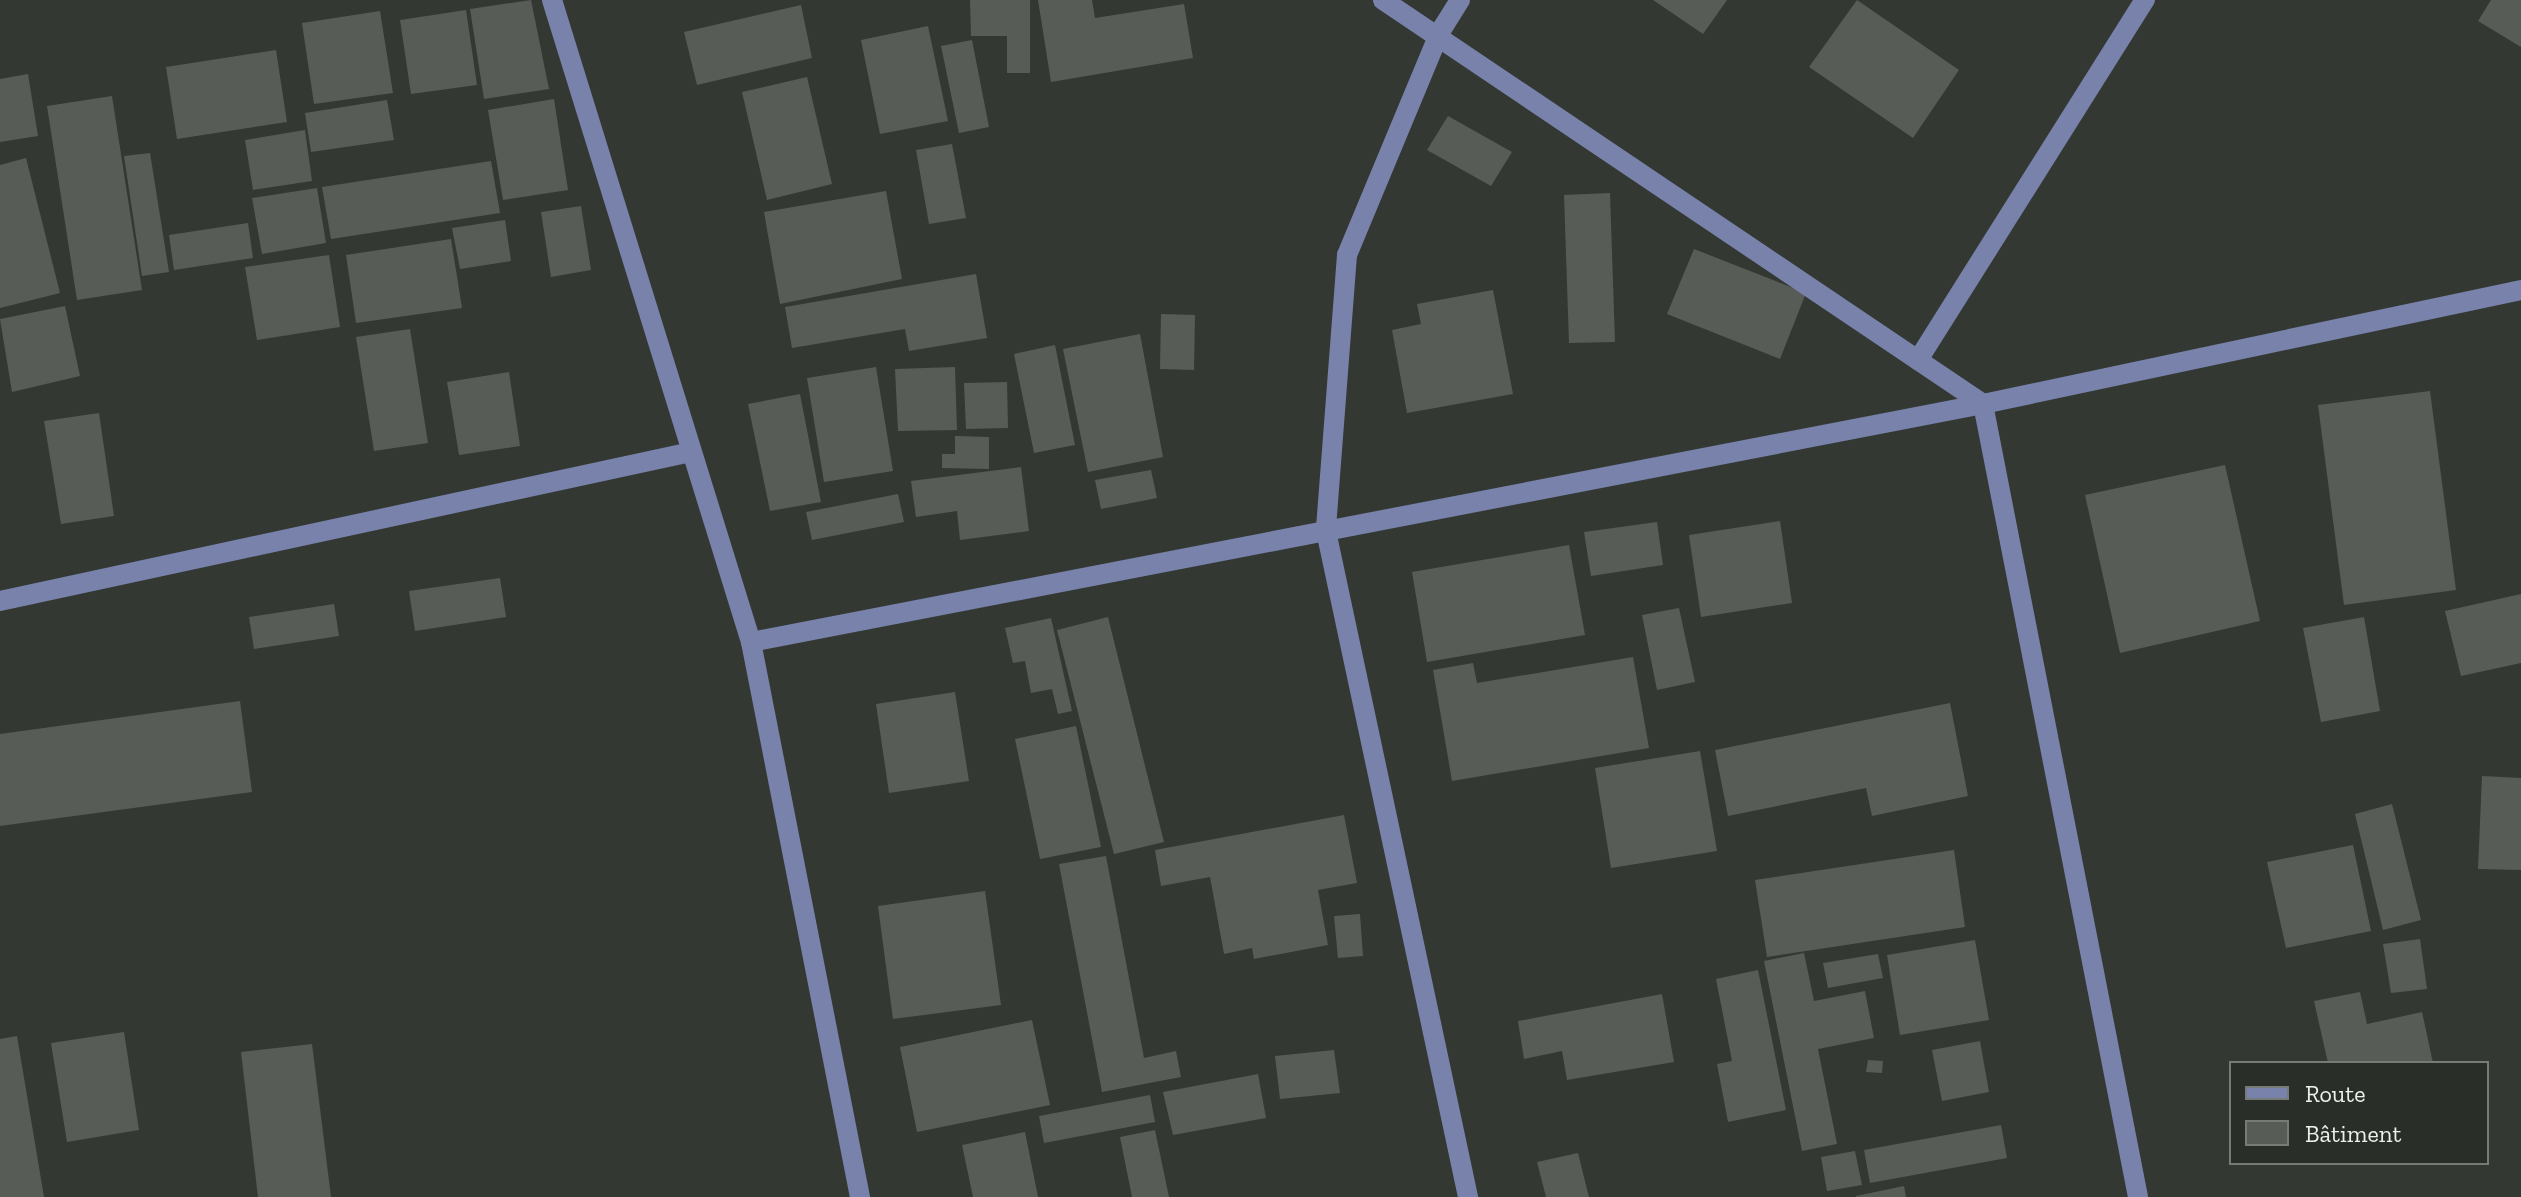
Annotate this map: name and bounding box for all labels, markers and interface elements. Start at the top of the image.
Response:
legend [2229,1061,2489,1165]
text: Route [2305,1079,2365,1108]
text: Bâtiment [2305,1119,2401,1148]

